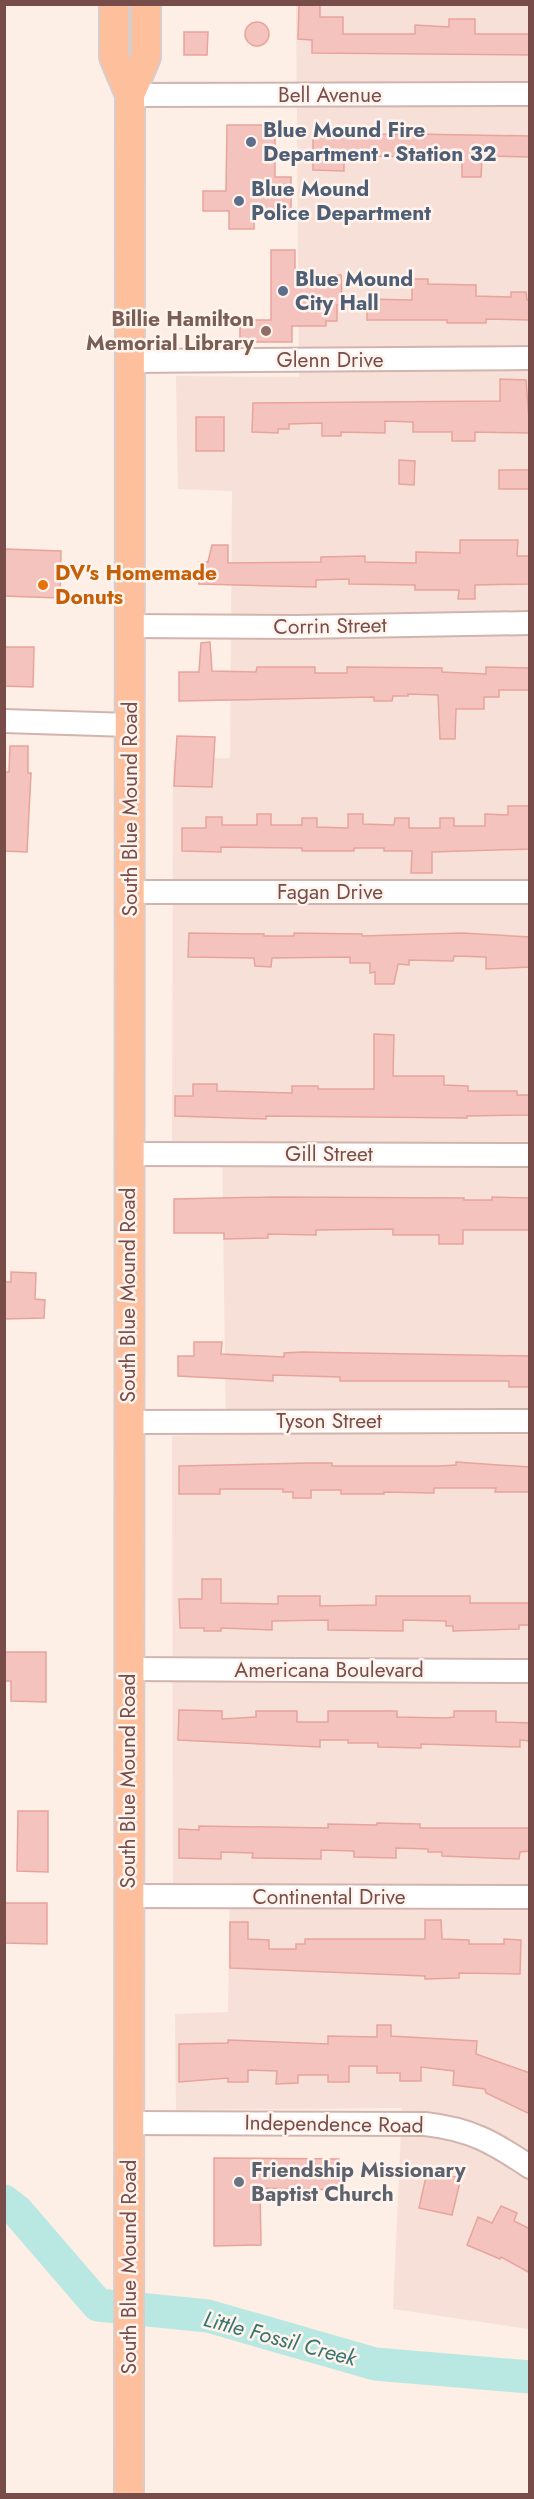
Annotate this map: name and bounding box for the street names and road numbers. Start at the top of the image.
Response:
street label: Bell Avenue [278,80,382,110]
street label: Glenn Drive [277,345,384,375]
street label: Corrin Street [273,610,387,642]
street label: South Blue Mound Road [115,701,145,917]
street label: Fagan Drive [277,877,383,907]
street label: Gill Street [285,1139,373,1169]
street label: South Blue Mound Road [113,1187,143,1403]
street label: Tyson Street [276,1406,382,1436]
street label: Americana Boulevard [234,1655,424,1685]
street label: South Blue Mound Road [113,1673,143,1889]
street label: Continental Drive [252,1882,406,1912]
street label: Independence Road [244,2107,424,2141]
street label: South Blue Mound Road [114,2159,144,2375]

